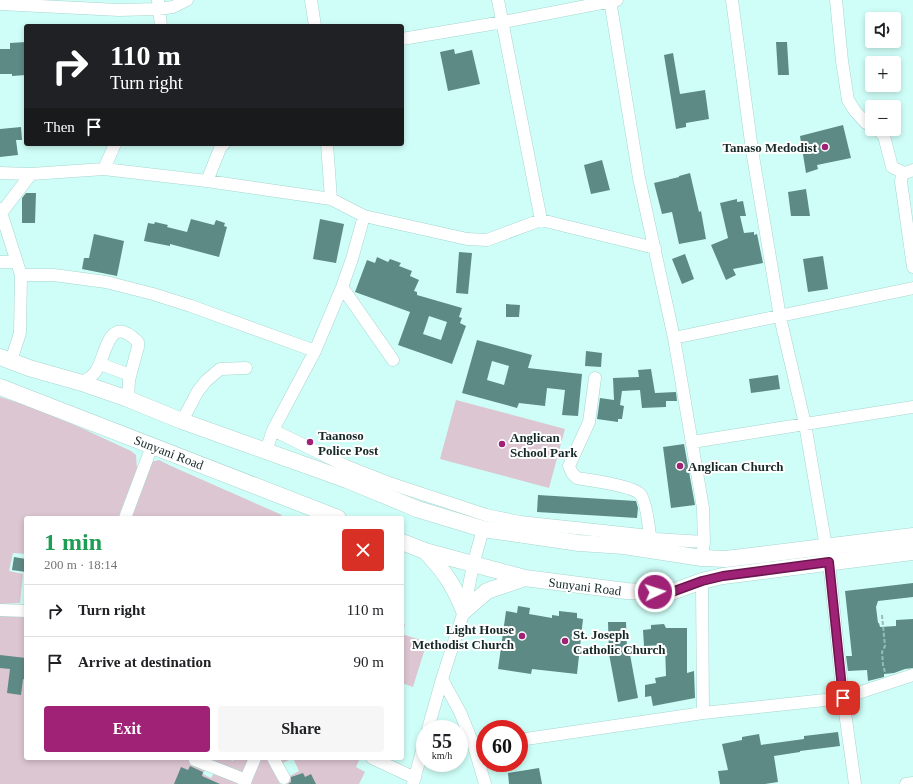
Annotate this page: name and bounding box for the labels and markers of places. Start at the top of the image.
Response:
place label: Tanaso Medodist [722,140,818,155]
marker: Tanaso Medodist [820,142,830,152]
place label: Taanoso Police Post [318,428,379,458]
place label: Anglican School Park [510,430,578,460]
marker: Taanoso Police Post [305,437,315,447]
marker: Anglican School Park [497,439,507,449]
place label: Anglican Church [688,459,784,474]
marker: Anglican Church [675,461,685,471]
place label: Light House Methodist Church [412,622,515,652]
place label: St. Joseph Catholic Church [573,627,666,657]
marker: Light House Methodist Church [517,631,527,641]
marker: St. Joseph Catholic Church [560,636,570,646]
pin [826,681,860,715]

